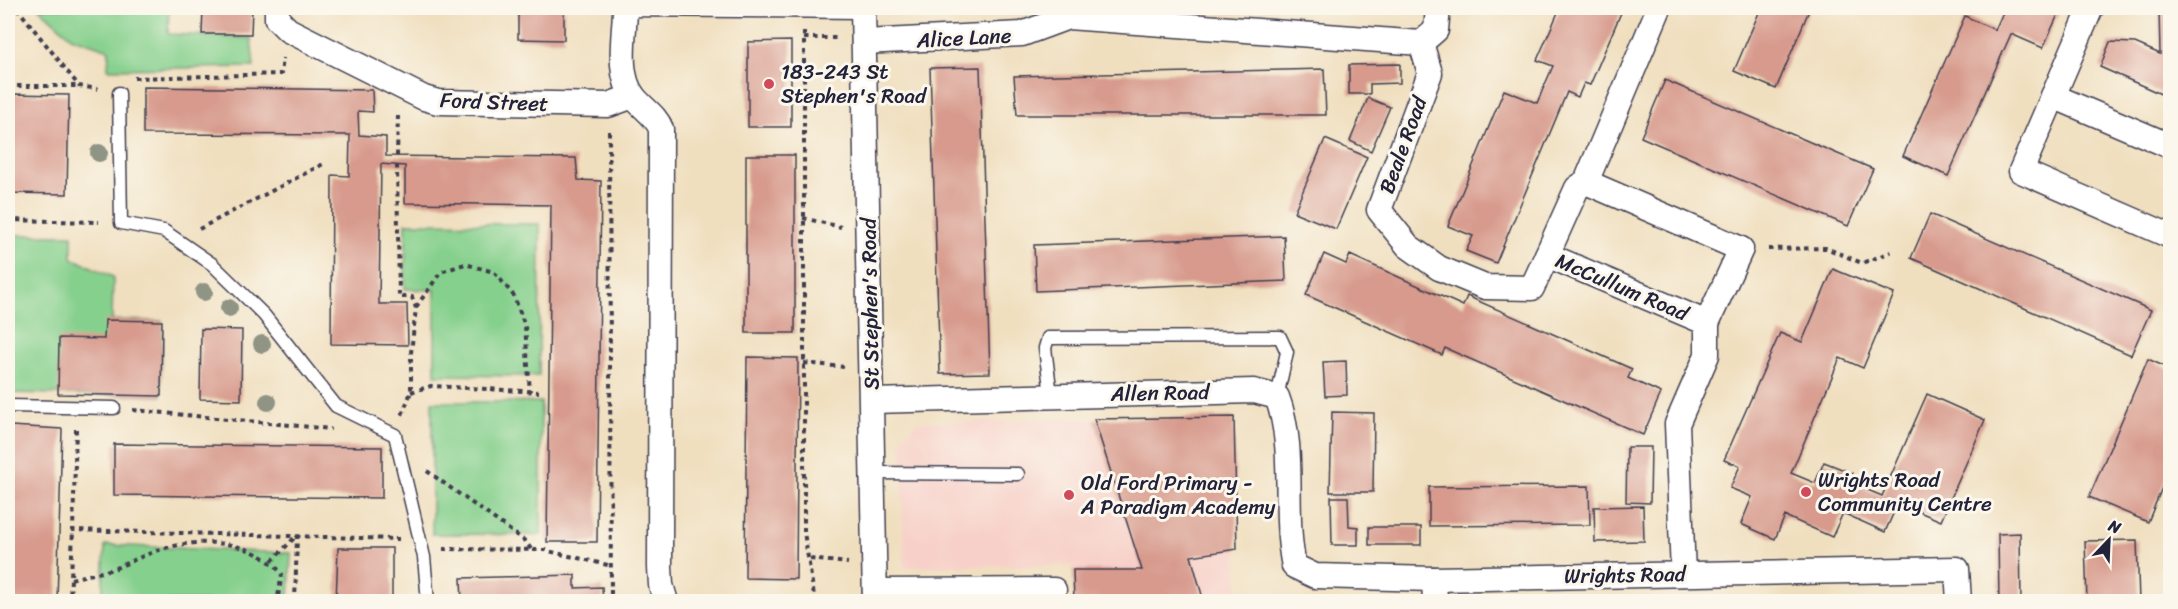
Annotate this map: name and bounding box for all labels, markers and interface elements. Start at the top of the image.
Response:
street label: Alice Lane [915,17,1012,60]
place label: 183-243 St Stephen's Road [781,53,928,115]
marker: 183-243 St Stephen's Road [762,77,776,91]
street label: Ford Street [439,81,549,123]
street label: Beale Road [1368,89,1439,199]
street label: St Stephen's Road [849,216,890,390]
street label: McCullum Road [1549,242,1696,333]
street label: Allen Road [1109,373,1211,413]
place label: Wrights Road Community Centre [1818,461,1992,523]
place label: Old Ford Primary - A Paradigm Academy [1080,464,1276,526]
marker: Wrights Road Community Centre [1799,485,1813,499]
marker: Old Ford Primary - A Paradigm Academy [1062,488,1076,502]
north arrow [2079,510,2139,570]
text: N [2103,511,2126,543]
street label: Wrights Road [1564,555,1688,595]

